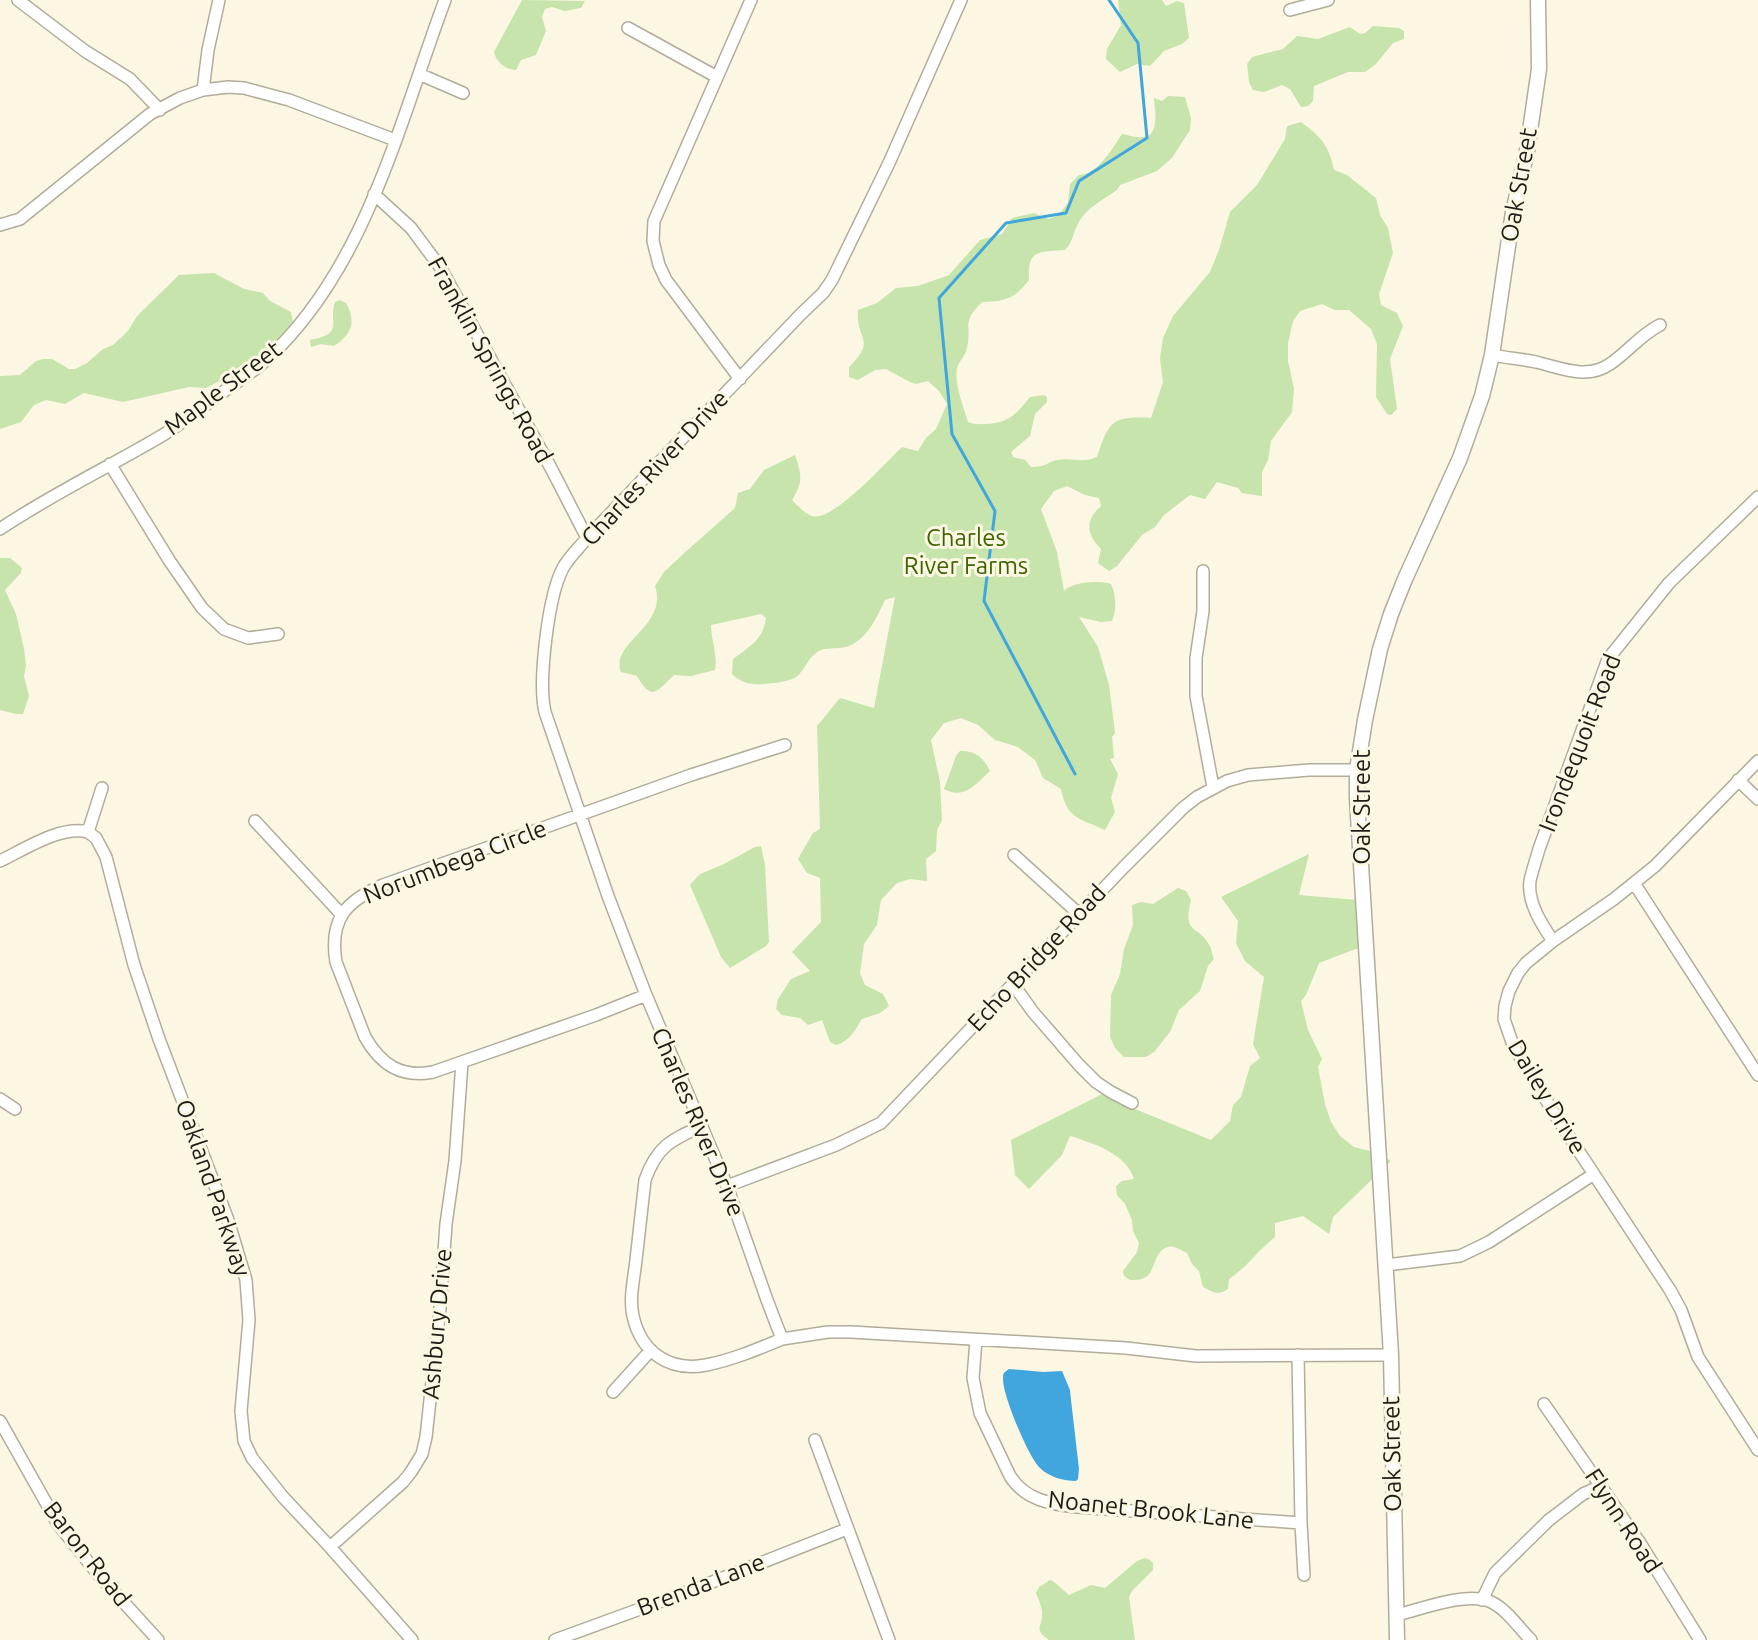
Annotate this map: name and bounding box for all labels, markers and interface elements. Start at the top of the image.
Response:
street label: Oak Street [1495,125,1542,244]
street label: Franklin Springs Road [423,252,558,467]
street label: Maple Street [159,335,287,440]
street label: Charles River Drive [576,384,733,551]
park label: Charles River Farms [904,524,1028,579]
street label: Irondequoit Road [1533,650,1626,835]
street label: Oak Street [1348,749,1375,865]
street label: Norumbega Circle [359,814,550,909]
street label: Echo Bridge Road [962,879,1111,1036]
street label: Charles River Drive [647,1023,750,1220]
street label: Dailey Drive [1503,1035,1592,1159]
street label: Oakland Parkway [171,1096,257,1280]
street label: Ashbury Drive [416,1247,457,1400]
street label: Oak Street [1377,1395,1406,1512]
street label: Flynn Road [1580,1464,1667,1578]
street label: Noanet Brook Lane [1047,1485,1255,1534]
street label: Baron Road [38,1496,137,1611]
street label: Brenda Lane [633,1548,769,1621]

